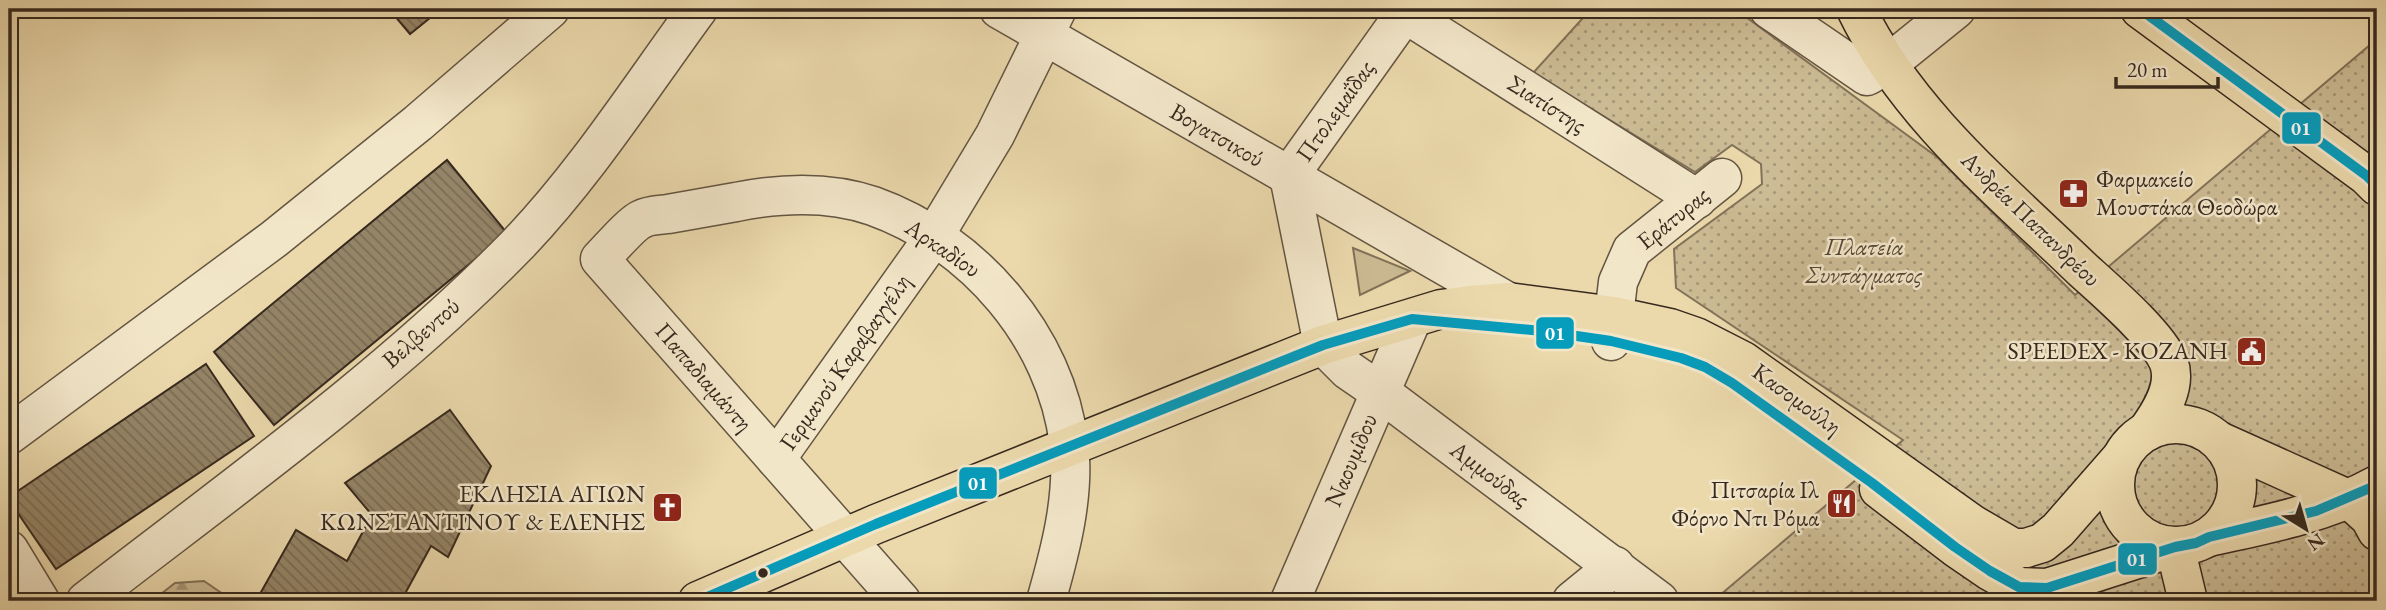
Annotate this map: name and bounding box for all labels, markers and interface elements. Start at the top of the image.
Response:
scale bar [2116,46,2218,90]
street label: Πτολεμαΐδας [1288,54,1381,168]
text: 20 m [2127,56,2168,83]
street label: Σιατίστης [1502,67,1592,140]
street label: Βογατσικού [1165,95,1270,174]
line badge: 01 [2281,111,2322,145]
text: 01 [2291,116,2311,141]
street label: Ανδρέα Παπανδρέου [1954,143,2108,293]
place label: Φαρμακείο Μουστάκα Θεοδώρα [2096,163,2278,222]
pharmacy icon: Φαρμακείο Μουστάκα Θεοδώρα [2056,176,2090,210]
street label: Εράτυρας [1630,179,1715,256]
street label: Αρκαδίου [899,211,987,284]
park label: Πλατεία Συντάγματος [1805,231,1923,290]
street label: Γερμανού Καραβαγγέλη [772,267,917,456]
street label: Βελβεντού [375,290,466,375]
street label: Παπαδιαμάντη [648,316,760,438]
line badge: 01 [1535,316,1575,350]
text: 01 [1545,321,1565,346]
public building icon: SPEEDEX - ΚΟΖΑΝΗ [2234,334,2268,368]
place label: SPEEDEX - ΚΟΖΑΝΗ [2008,335,2228,366]
street label: Κασομούλη [1746,356,1848,442]
street label: Ναουμίδου [1317,408,1384,511]
street label: Αμμούδας [1444,433,1536,514]
line badge: 01 [958,466,998,500]
text: 01 [968,471,988,496]
place label: Πιτσαρία Ιλ Φόρνο Ντι Ρόμα [1671,474,1820,533]
place label: ΕΚΛΗΣΙΑ ΑΓΙΩΝ ΚΩΝΣΤΑΝΤΙΝΟΥ & ΕΛΕΝΗΣ [320,478,646,537]
restaurant icon: Πιτσαρία Ιλ Φόρνο Ντι Ρόμα [1825,487,1859,521]
church icon: ΕΚΛΗΣΙΑ ΑΓΙΩΝ ΚΩΝΣΤΑΝΤΙΝΟΥ & ΕΛΕΝΗΣ [651,491,685,525]
north arrow [2270,494,2340,564]
text: N [2302,528,2330,557]
line badge: 01 [2117,542,2158,576]
text: 01 [2127,547,2147,572]
unlabelled marker [756,566,770,580]

